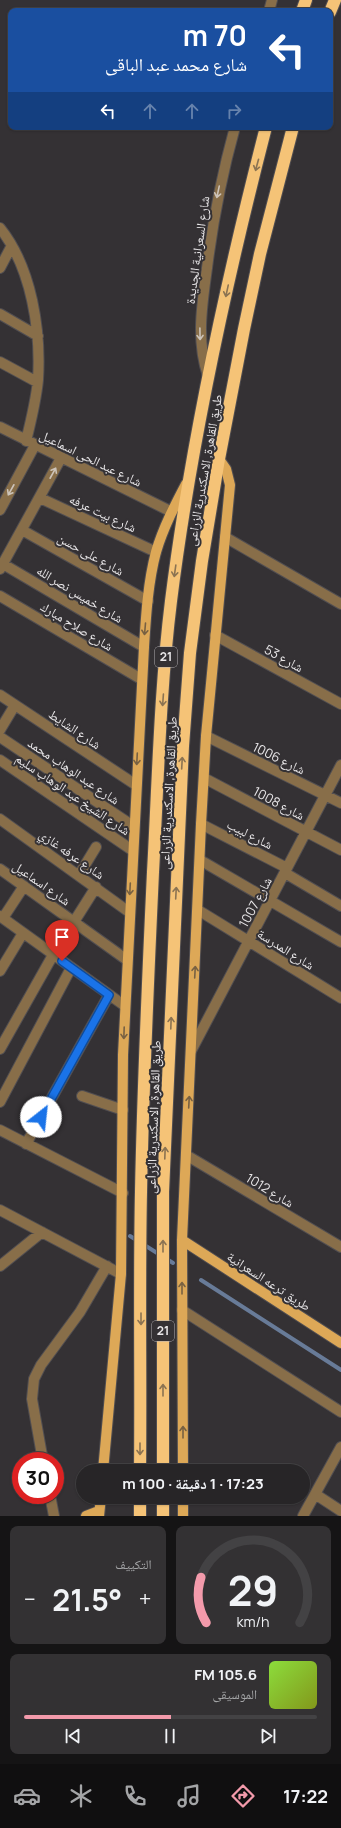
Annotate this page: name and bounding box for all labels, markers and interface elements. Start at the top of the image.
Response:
text: 70 m [183,16,247,54]
icon: left [261,24,313,76]
text: شارع محمد عبد الباقى [105,52,247,76]
icon: left [97,100,119,122]
icon: ahead [139,100,161,122]
icon: ahead [181,100,203,122]
icon: right [223,100,245,122]
one-way arrow [252,158,260,171]
one-way arrow [214,185,222,198]
street label: شارع السعرانية الجديدة [181,195,214,305]
one-way arrow [222,284,230,297]
one-way arrow [196,327,204,340]
street label: طريق القاهرة, الاسكندرية الزراعى [182,393,226,547]
street label: شارع عبد الحى اسماعيل [36,425,145,491]
one-way arrow [50,468,57,480]
one-way arrow [7,484,14,496]
street label: شارع بيت عرفه [66,490,139,537]
street label: شارع على حسن [54,528,127,580]
street label: شارع خميس نصر الله [33,561,127,628]
one-way arrow [171,564,179,577]
street label: شارع صلاح مبارك [37,597,117,656]
one-way arrow [142,622,149,635]
street label: شارع 53 [261,640,307,677]
road number: 21 [155,647,177,667]
one-way arrow [159,693,166,706]
street label: شارع الشايط [45,705,105,754]
street label: طريق القاهرة, الاسكندرية الزراعى [155,716,181,870]
street label: شارع عبد الوهاب محمد [24,734,123,809]
street label: شارع 1006 [249,738,308,779]
street label: شارع الشيخ عبد الوهاب سليم [12,749,134,840]
one-way arrow [133,752,141,765]
one-way arrow [179,757,186,770]
street label: شارع 1008 [250,782,308,825]
street label: شارع لبيب [224,815,276,854]
street label: شارع عرفه غازي [34,825,108,885]
street label: شارع اسماعيل [9,857,74,910]
street label: شارع 1007 [234,874,277,931]
one-way arrow [127,882,134,895]
one-way arrow [173,887,180,900]
pin [45,920,79,961]
street label: شارع المدرسة [253,924,318,974]
icon: arrive [51,926,73,948]
one-way arrow [191,966,198,979]
one-way arrow [167,1017,174,1030]
one-way arrow [120,1026,128,1039]
street label: طريق القاهرة, الاسكندرية الزراعى [141,1040,165,1194]
position arrow [20,1096,62,1138]
one-way arrow [185,1096,192,1109]
one-way arrow [161,1147,169,1160]
street label: شارع 1012 [242,1169,297,1212]
one-way arrow [159,1240,167,1253]
street label: طريق ترعه السعرانية [224,1247,314,1315]
one-way arrow [178,1282,186,1295]
one-way arrow [137,1312,145,1325]
road number: 21 [152,1321,174,1341]
one-way arrow [159,1384,167,1397]
one-way arrow [179,1426,187,1439]
one-way arrow [136,1442,144,1455]
speed limit sign: 30 [12,1452,64,1504]
text: 17:23 · 1 دقيقة · 100 m [122,1473,264,1494]
text: التكييف [115,1555,152,1573]
text: 29 [228,1562,279,1618]
text: 21.5° [52,1579,122,1620]
text: − [24,1584,36,1614]
text: + [139,1584,151,1614]
text: km/h [237,1612,270,1631]
text: 105.6 FM [194,1664,257,1685]
text: الموسيقى [213,1685,257,1703]
icon: previous [62,1725,84,1747]
icon: pause [159,1725,181,1747]
icon: next [257,1725,279,1747]
icon: car [13,1782,41,1810]
icon: climate [67,1782,95,1810]
icon: phone [121,1782,149,1810]
icon: music [175,1782,203,1810]
icon: directions [229,1782,257,1810]
text: 17:22 [283,1784,328,1808]

